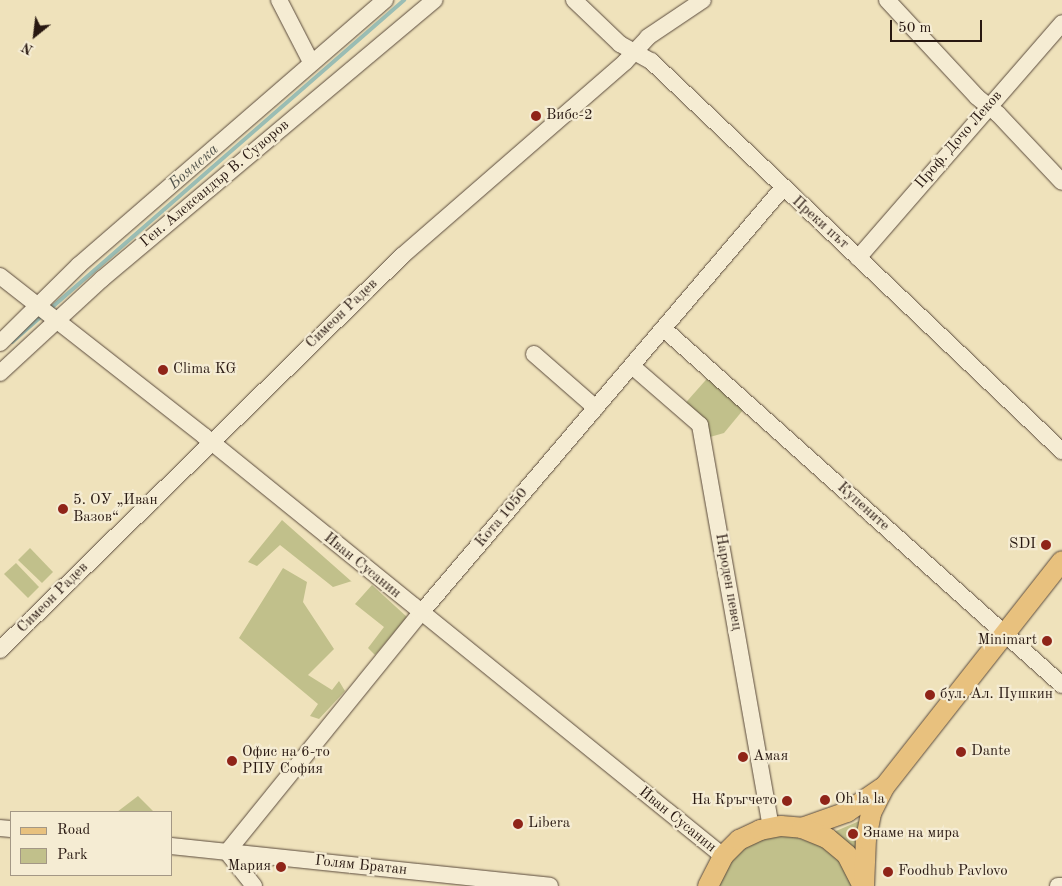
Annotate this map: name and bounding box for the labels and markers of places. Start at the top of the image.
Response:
place label: Вибс-2 [546,107,593,125]
marker: Вибс-2 [530,110,542,122]
place label: Clima KG [173,361,236,379]
marker: Clima KG [157,364,169,376]
place label: 5. ОУ „Иван Вазов“ [73,491,158,526]
marker: 5. ОУ „Иван Вазов“ [57,503,69,515]
place label: SDI [1009,536,1036,554]
marker: SDI [1040,539,1052,551]
place label: Minimart [978,632,1037,650]
marker: Minimart [1041,635,1053,647]
place label: бул. Ал. Пушкин [940,686,1053,704]
marker: бул. Ал. Пушкин [924,689,936,701]
place label: Офис на 6-то РПУ София [242,743,330,778]
place label: Dante [971,743,1010,761]
marker: Dante [955,746,967,758]
place label: Амая [753,748,788,766]
marker: Амая [737,751,749,763]
marker: Офис на 6-то РПУ София [226,755,238,767]
place label: Oh la la [835,791,885,809]
place label: На Кръгчето [691,792,777,810]
marker: Oh la la [819,794,831,806]
marker: На Кръгчето [781,795,793,807]
place label: Libera [528,815,570,833]
marker: Libera [512,818,524,830]
place label: Знаме на мира [863,825,959,843]
marker: Знаме на мира [847,828,859,840]
place label: Мария [227,858,271,876]
marker: Мария [275,861,287,873]
place label: Foodhub Pavlovo [898,863,1008,881]
marker: Foodhub Pavlovo [882,866,894,878]

